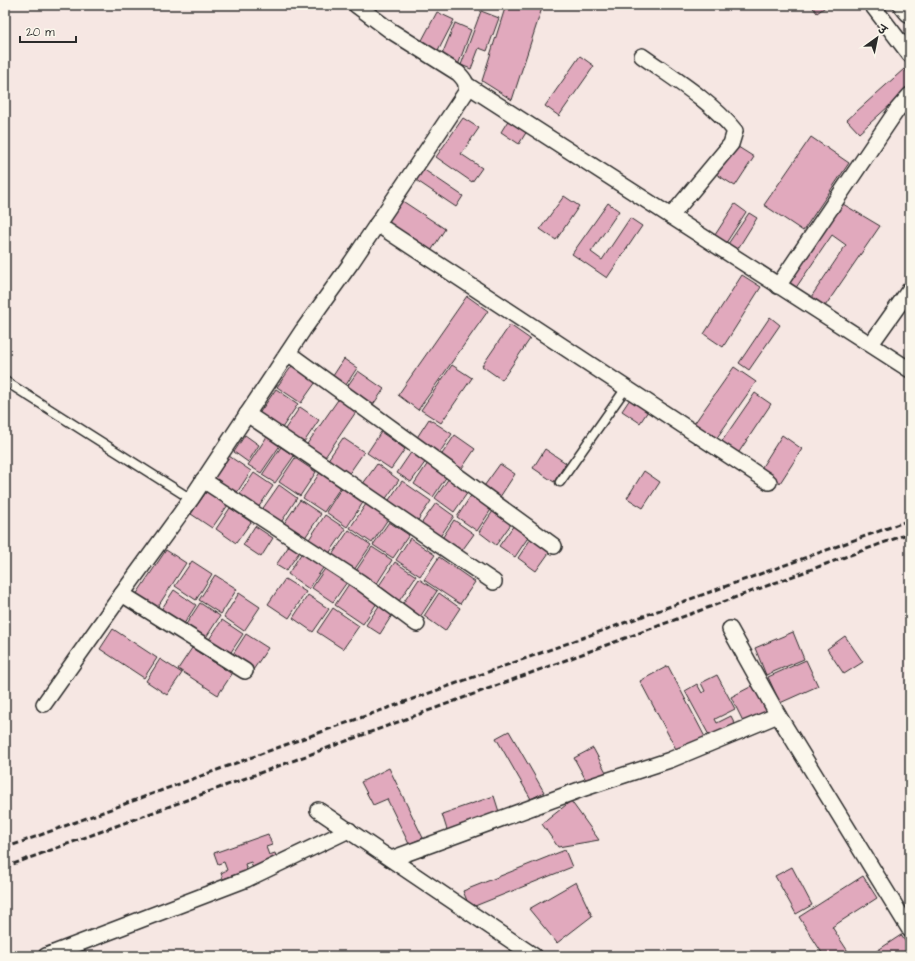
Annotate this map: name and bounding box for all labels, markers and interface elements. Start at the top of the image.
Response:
scale bar [20,18,76,44]
north arrow [857,18,897,58]
text: उ [874,21,891,39]
text: 20 m [26,24,55,41]

